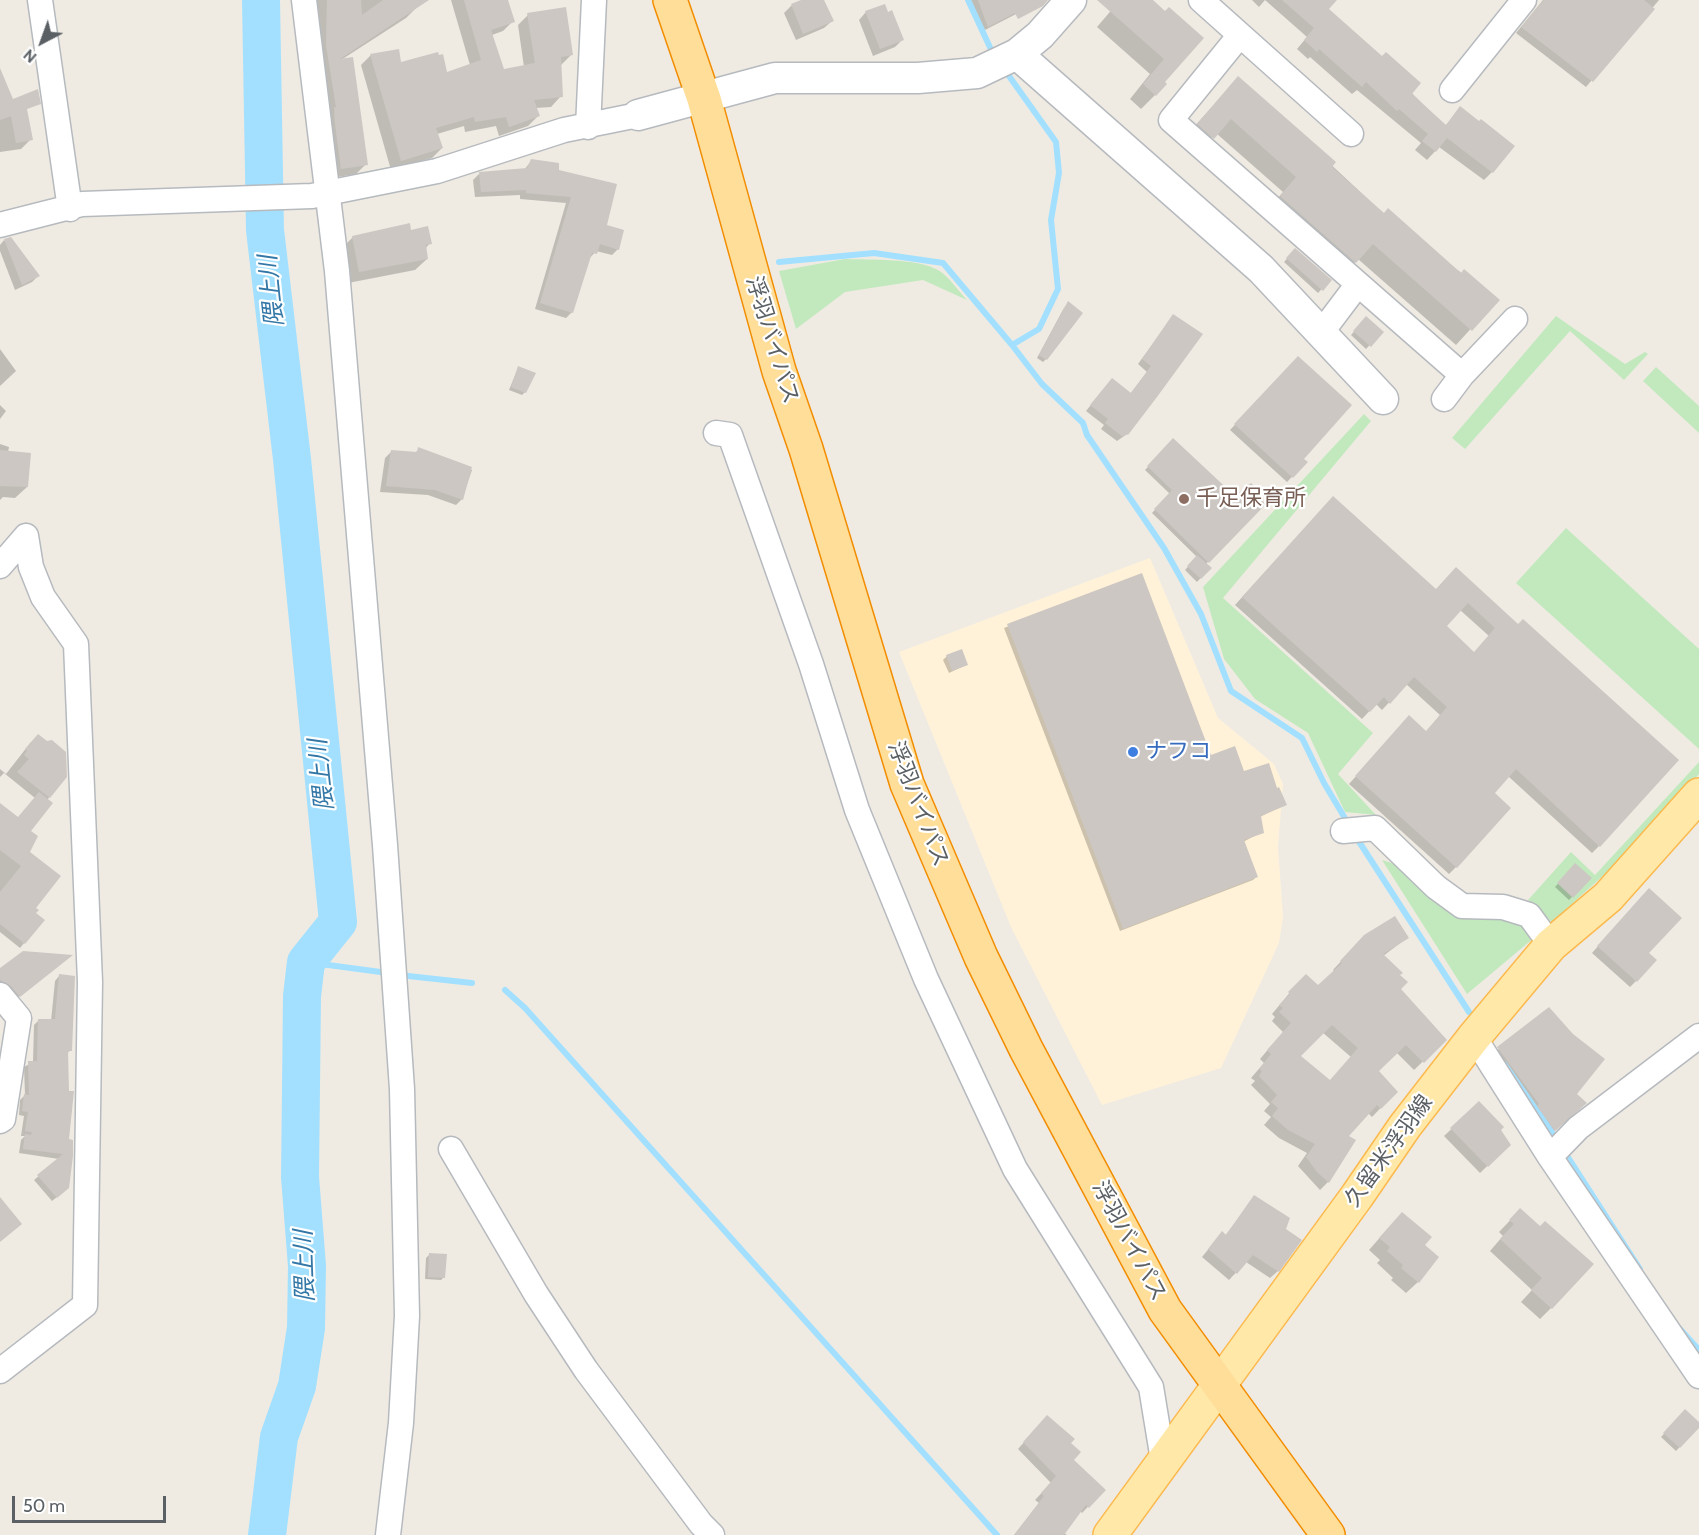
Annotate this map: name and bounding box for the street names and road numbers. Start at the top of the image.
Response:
street label: 浮羽バイパス [740,273,804,407]
street label: 浮羽バイパス [882,738,954,870]
street label: 久留米浮羽線 [1340,1090,1438,1212]
street label: 浮羽バイパス [1086,1177,1172,1305]

